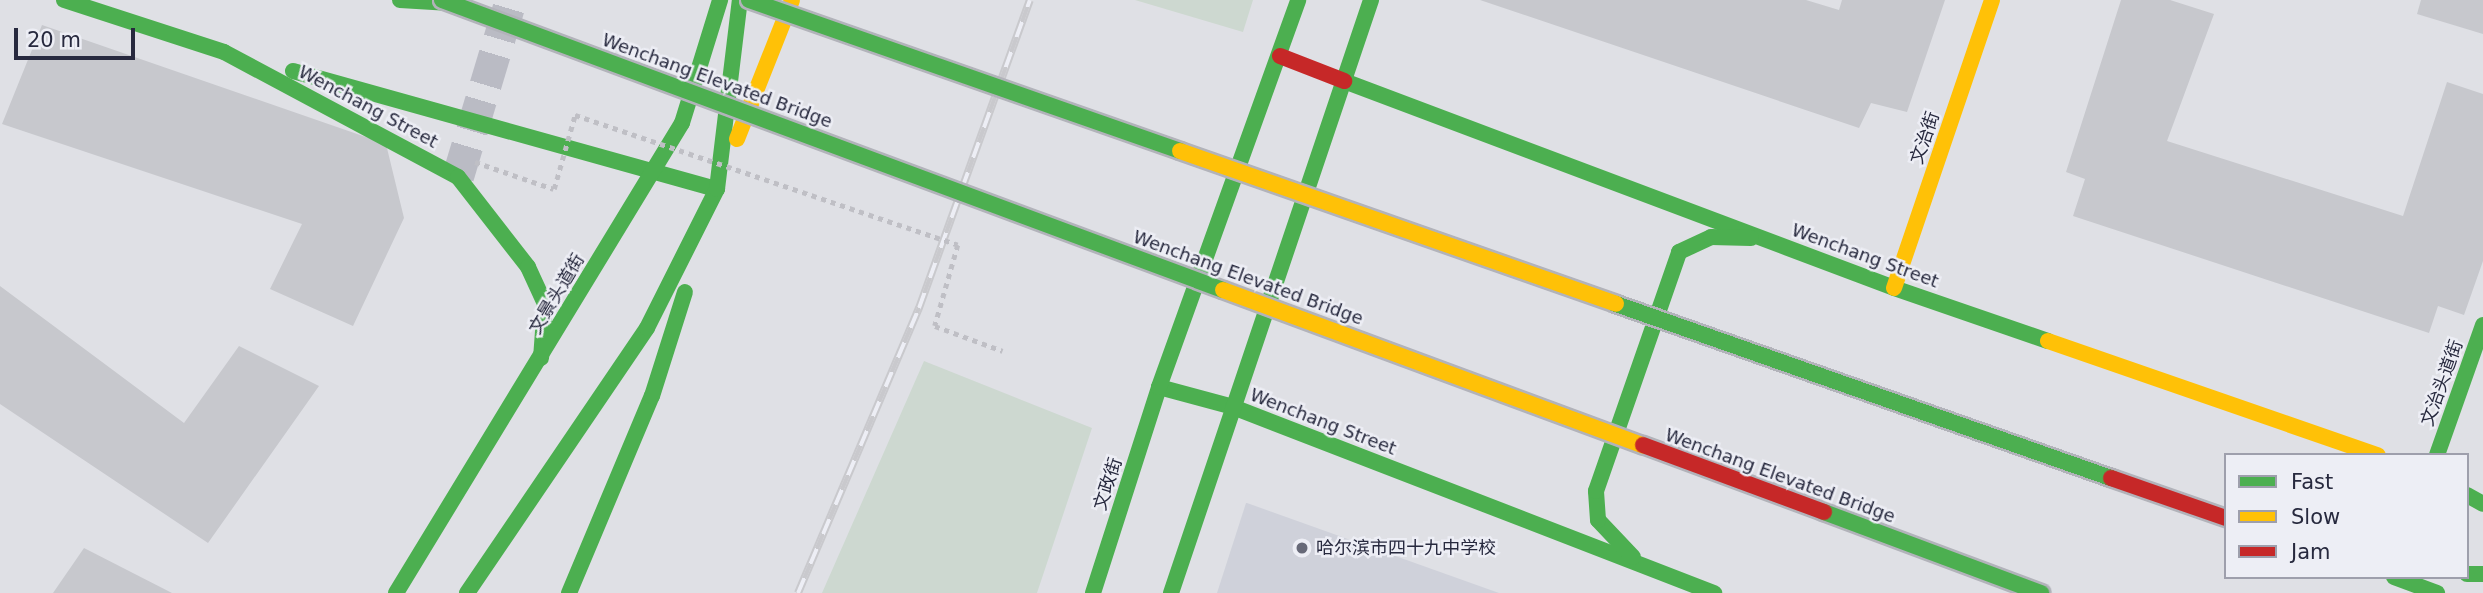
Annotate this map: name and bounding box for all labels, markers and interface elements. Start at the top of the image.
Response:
scale bar [18,14,138,58]
text: 20 m [27,28,81,52]
street label: Wenchang Elevated Bridge [599,29,835,133]
street label: Wenchang Street [295,61,441,153]
street label: 文治街 [1906,109,1944,167]
street label: Wenchang Street [1789,219,1941,293]
street label: Wenchang Elevated Bridge [1130,226,1366,330]
street label: 文景头道街 [525,250,589,338]
street label: 文治头道街 [2416,337,2468,429]
street label: Wenchang Street [1247,384,1399,460]
street label: Wenchang Elevated Bridge [1662,424,1898,528]
legend [2224,453,2469,579]
street label: 文政街 [1089,455,1127,513]
text: Fast [2291,470,2333,494]
text: Slow [2291,505,2340,529]
place label: 哈尔滨市四十九中学校 [1316,537,1496,559]
marker: 哈尔滨市四十九中学校 [1294,540,1310,556]
text: Jam [2291,540,2331,564]

